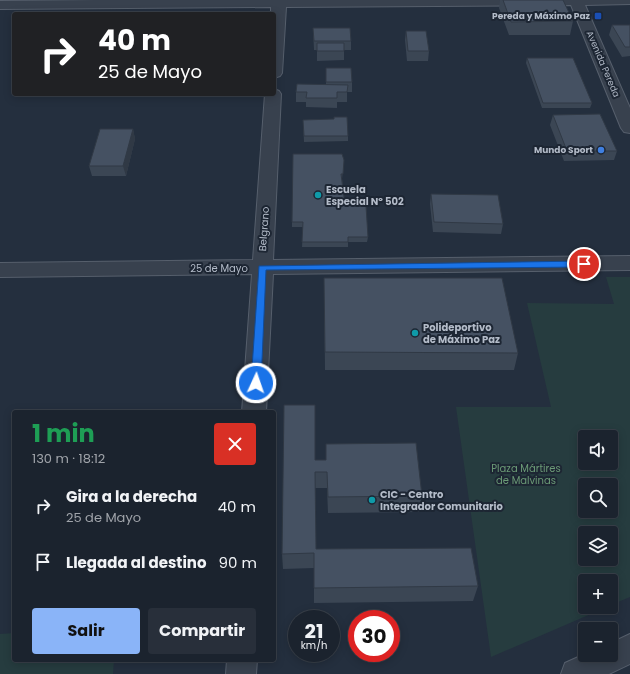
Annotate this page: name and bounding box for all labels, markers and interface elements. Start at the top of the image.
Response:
place label: Pereda y Máximo Paz [492,10,591,22]
marker: Pereda y Máximo Paz [593,11,603,21]
text: 40 m [98,21,171,60]
icon: right [32,28,84,80]
street label: Avenida Pereda [584,29,622,99]
text: 25 de Mayo [98,59,202,84]
place label: Mundo Sport [534,144,593,156]
marker: Mundo Sport [596,145,606,155]
place label: Escuela Especial Nº 502 [326,182,404,209]
marker: Escuela Especial Nº 502 [313,190,323,200]
street label: Belgrano [255,206,273,252]
pin [567,247,601,281]
icon: arrive [573,253,595,275]
street label: 25 de Mayo [190,261,248,276]
place label: Polideportivo de Máximo Paz [423,320,500,347]
marker: Polideportivo de Máximo Paz [410,328,420,338]
position arrow [235,362,277,404]
text: 1 min [32,417,95,450]
button: close [214,423,256,465]
map controls [578,430,618,662]
button: sound [578,430,618,470]
text: 130 m · 18:12 [32,449,105,468]
park label: Plaza Mártires de Malvinas [491,461,561,488]
button: search [578,478,618,518]
text: Gira a la derecha [66,486,197,507]
place label: CIC - Centro Integrador Comunitario [380,487,503,514]
icon: right [32,495,54,517]
marker: CIC - Centro Integrador Comunitario [367,495,377,505]
text: 40 m [218,496,256,517]
text: 25 de Mayo [66,508,141,527]
button: layers [578,526,618,566]
icon: arrive [32,551,54,573]
text: Llegada al destino [66,552,207,573]
text: 90 m [219,552,257,573]
button: + [578,574,618,614]
button: Salir [32,608,140,654]
button: Compartir [148,608,256,654]
speed limit sign: 30 [348,610,400,662]
text: 21 [305,617,323,645]
button: − [578,622,618,662]
text: km/h [301,638,327,653]

